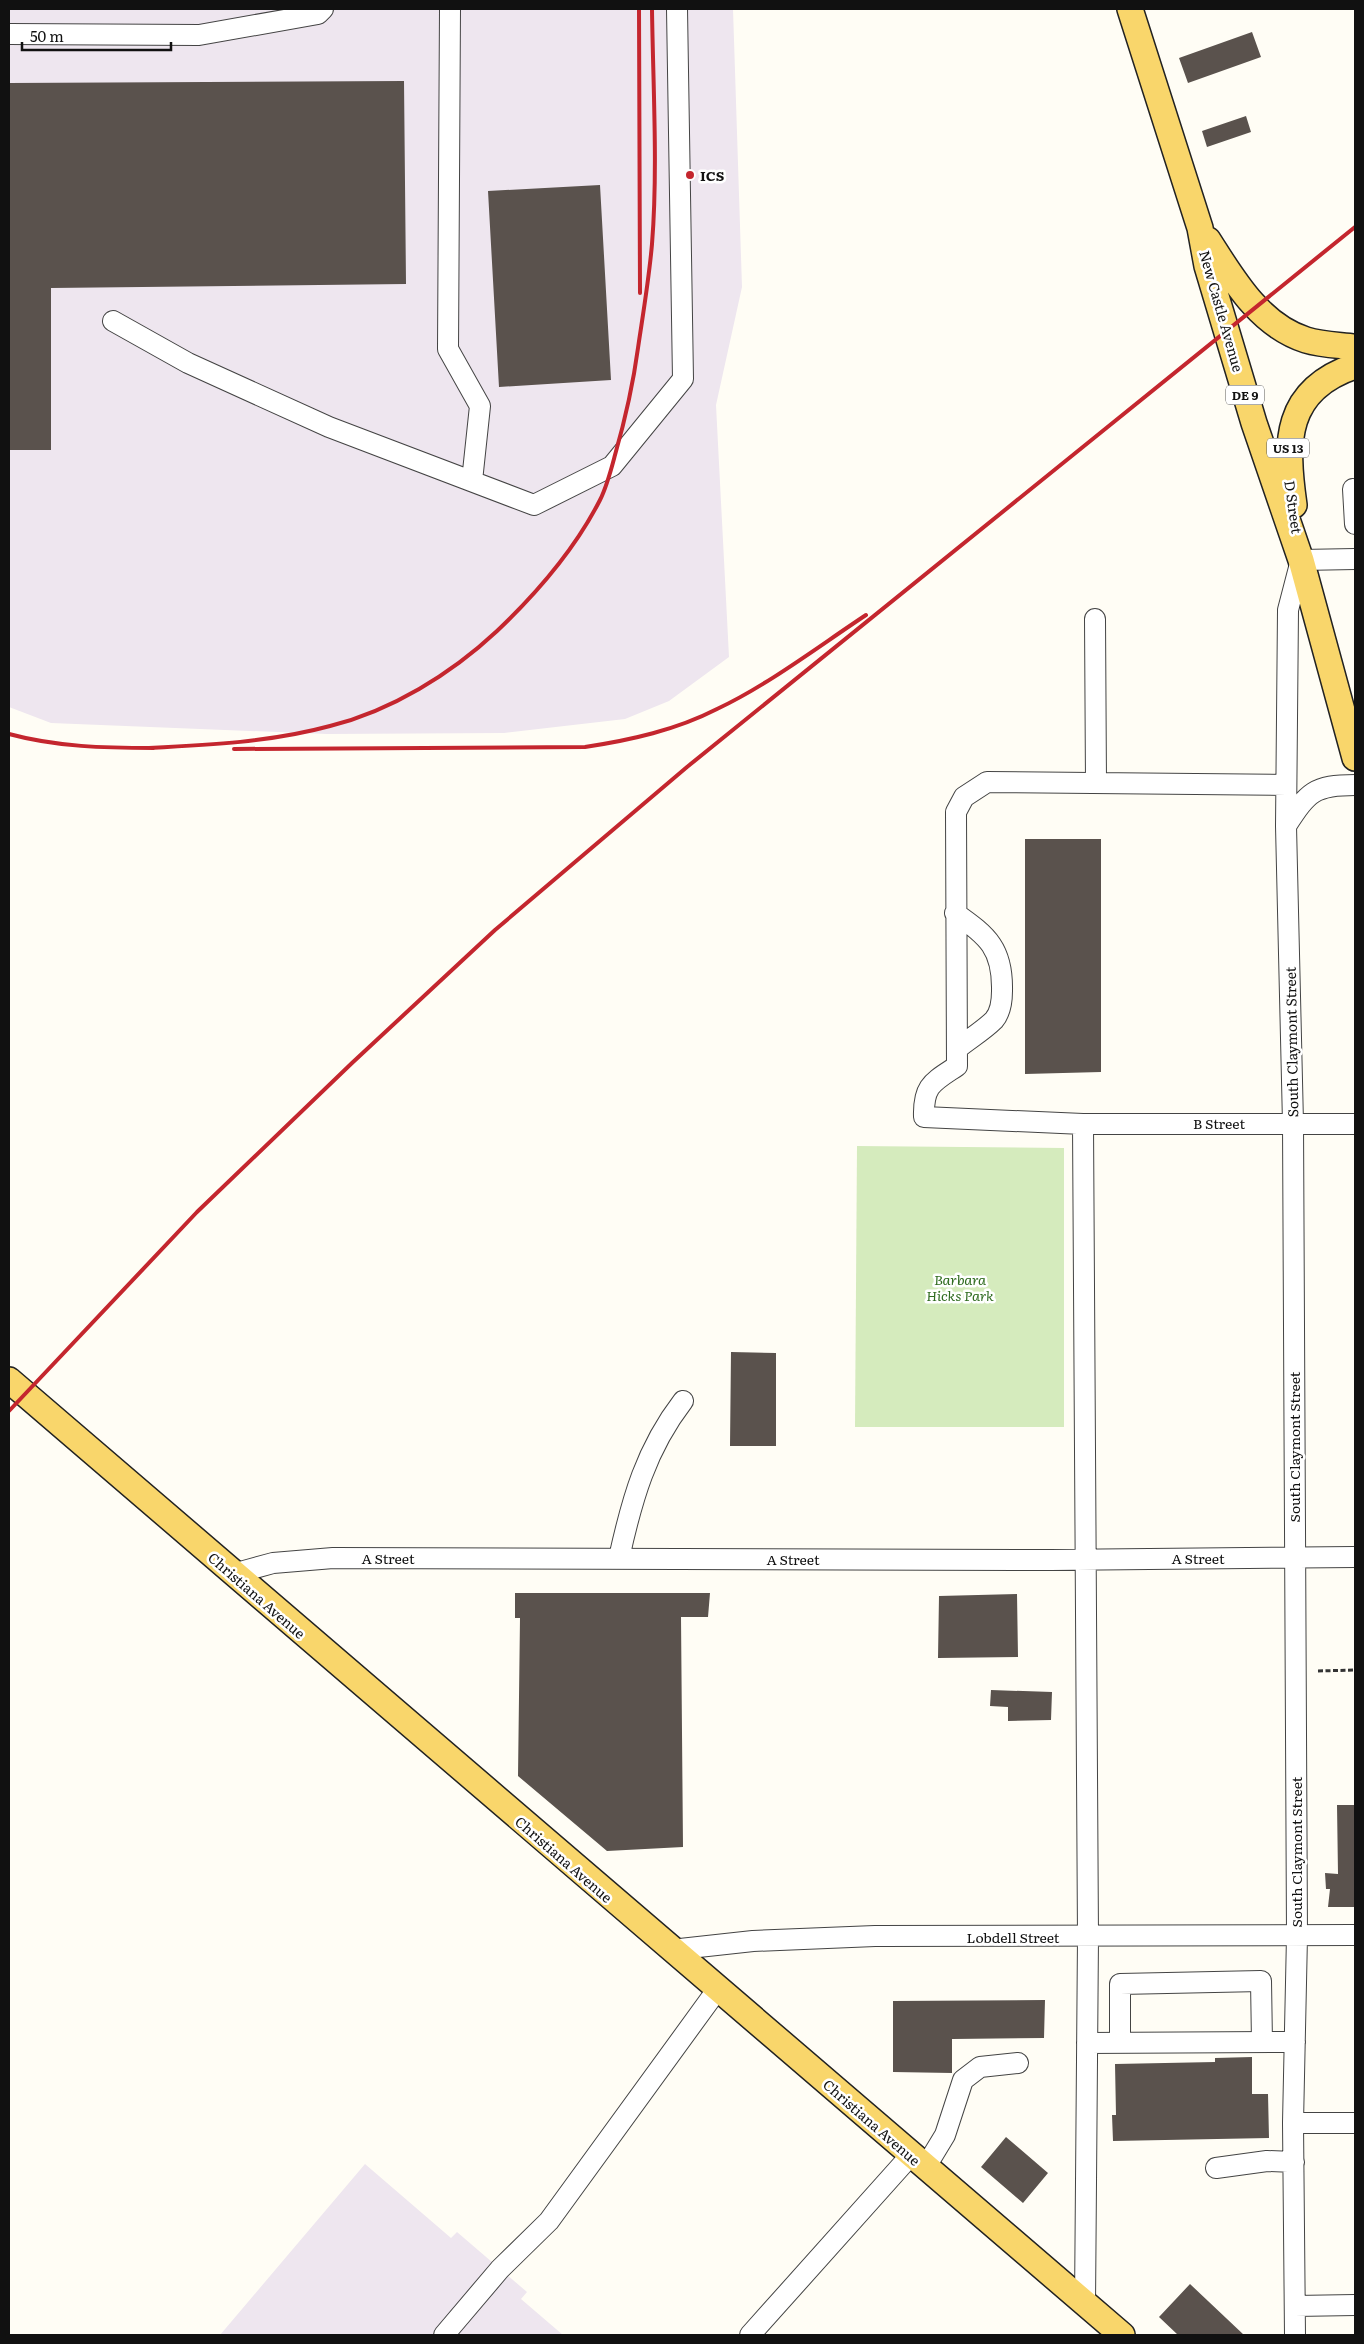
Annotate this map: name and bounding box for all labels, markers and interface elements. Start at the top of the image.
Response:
scale bar [22,20,171,52]
text: 50 m [30,24,64,47]
place label: ICS [700,165,725,185]
marker: ICS [684,169,696,181]
street label: New Castle Avenue [1195,248,1249,374]
road number: DE 9 [1226,386,1264,404]
road number: US 13 [1267,438,1309,458]
street label: D Street [1280,479,1308,535]
street label: South Claymont Street [1280,966,1302,1118]
street label: B Street [1193,1113,1245,1133]
park label: Barbara Hicks Park [926,1269,994,1305]
street label: South Claymont Street [1284,1371,1304,1522]
street label: Christiana Avenue [204,1547,310,1643]
street label: A Street [361,1548,415,1568]
street label: A Street [1171,1548,1225,1568]
street label: A Street [766,1549,820,1569]
street label: South Claymont Street [1286,1776,1306,1927]
street label: Christiana Avenue [511,1811,617,1907]
street label: Lobdell Street [967,1927,1060,1947]
street label: Christiana Avenue [819,2074,925,2170]

